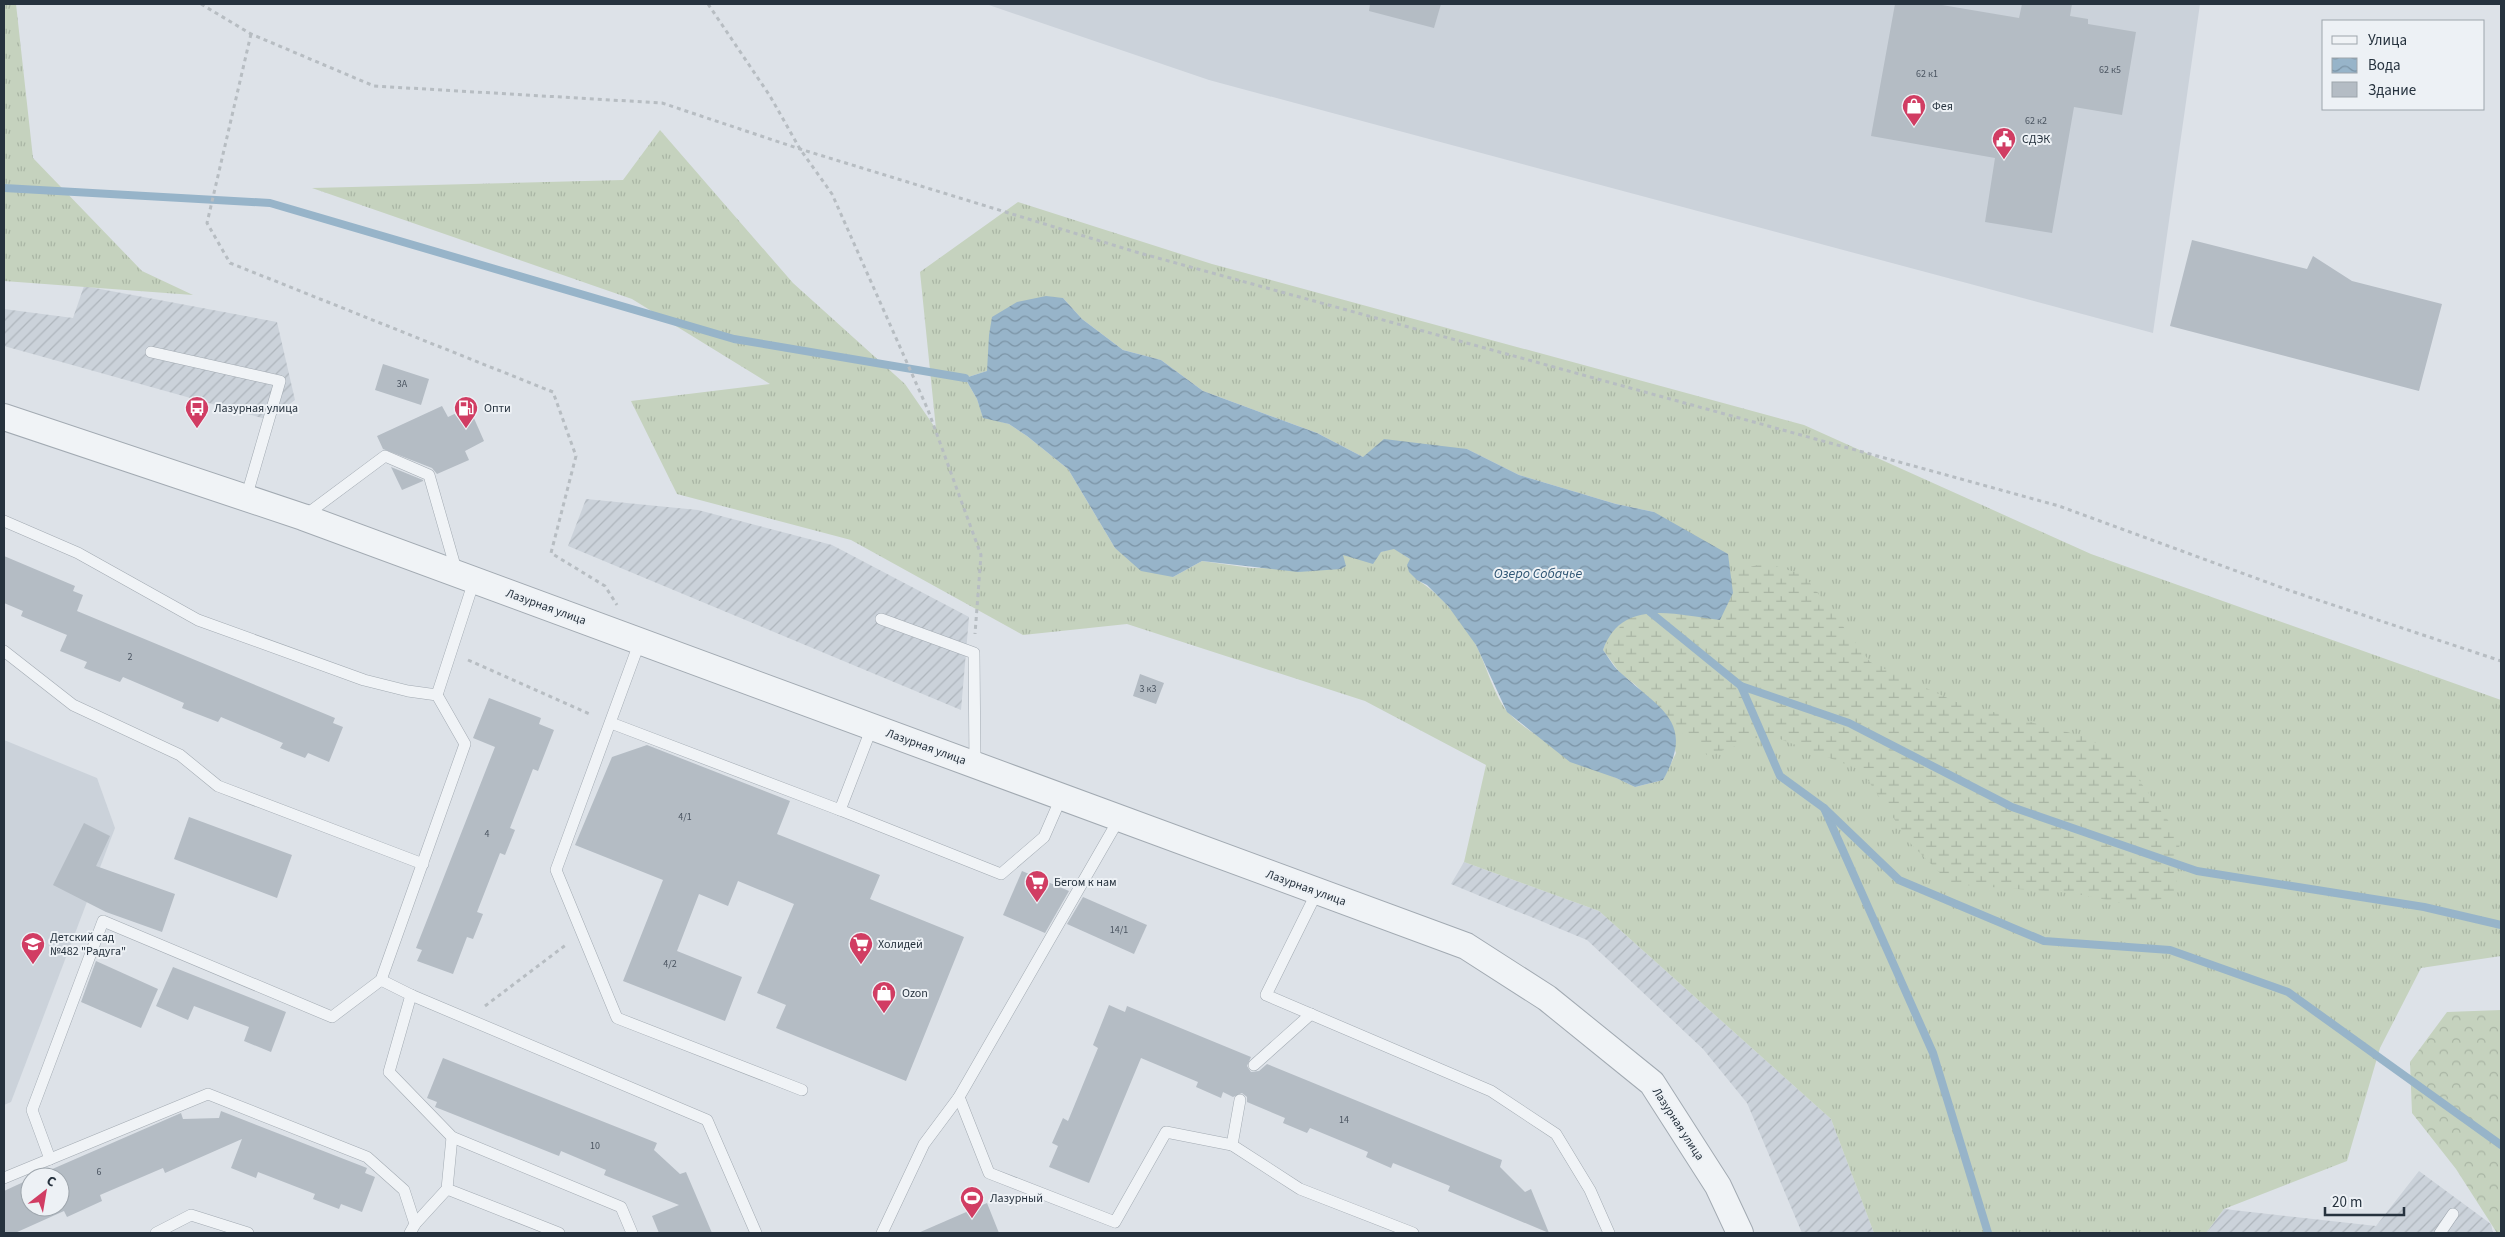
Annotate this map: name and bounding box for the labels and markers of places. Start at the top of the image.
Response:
shop icon: Фея [1901,93,1927,127]
place label: Фея [1932,98,1953,115]
public building icon: СДЭК [1991,126,2017,160]
place label: СДЭК [2022,131,2050,148]
bus stop icon: Лазурная улица [184,395,210,429]
fuel station icon: Опти [453,395,479,429]
place label: Лазурная улица [214,400,298,417]
place label: Опти [484,400,511,417]
supermarket icon: Бегом к нам [1024,869,1050,903]
place label: Бегом к нам [1054,874,1117,891]
place label: Детский сад №482 "Радуга" [50,929,126,960]
school or university icon: Детский сад №482 "Радуга" [20,931,46,965]
supermarket icon: Холидей [848,931,874,965]
place label: Холидей [878,936,923,953]
shop icon: Ozon [871,980,897,1014]
place label: Ozon [902,985,928,1002]
sports icon: Лазурный [959,1185,985,1219]
place label: Лазурный [990,1190,1043,1207]

